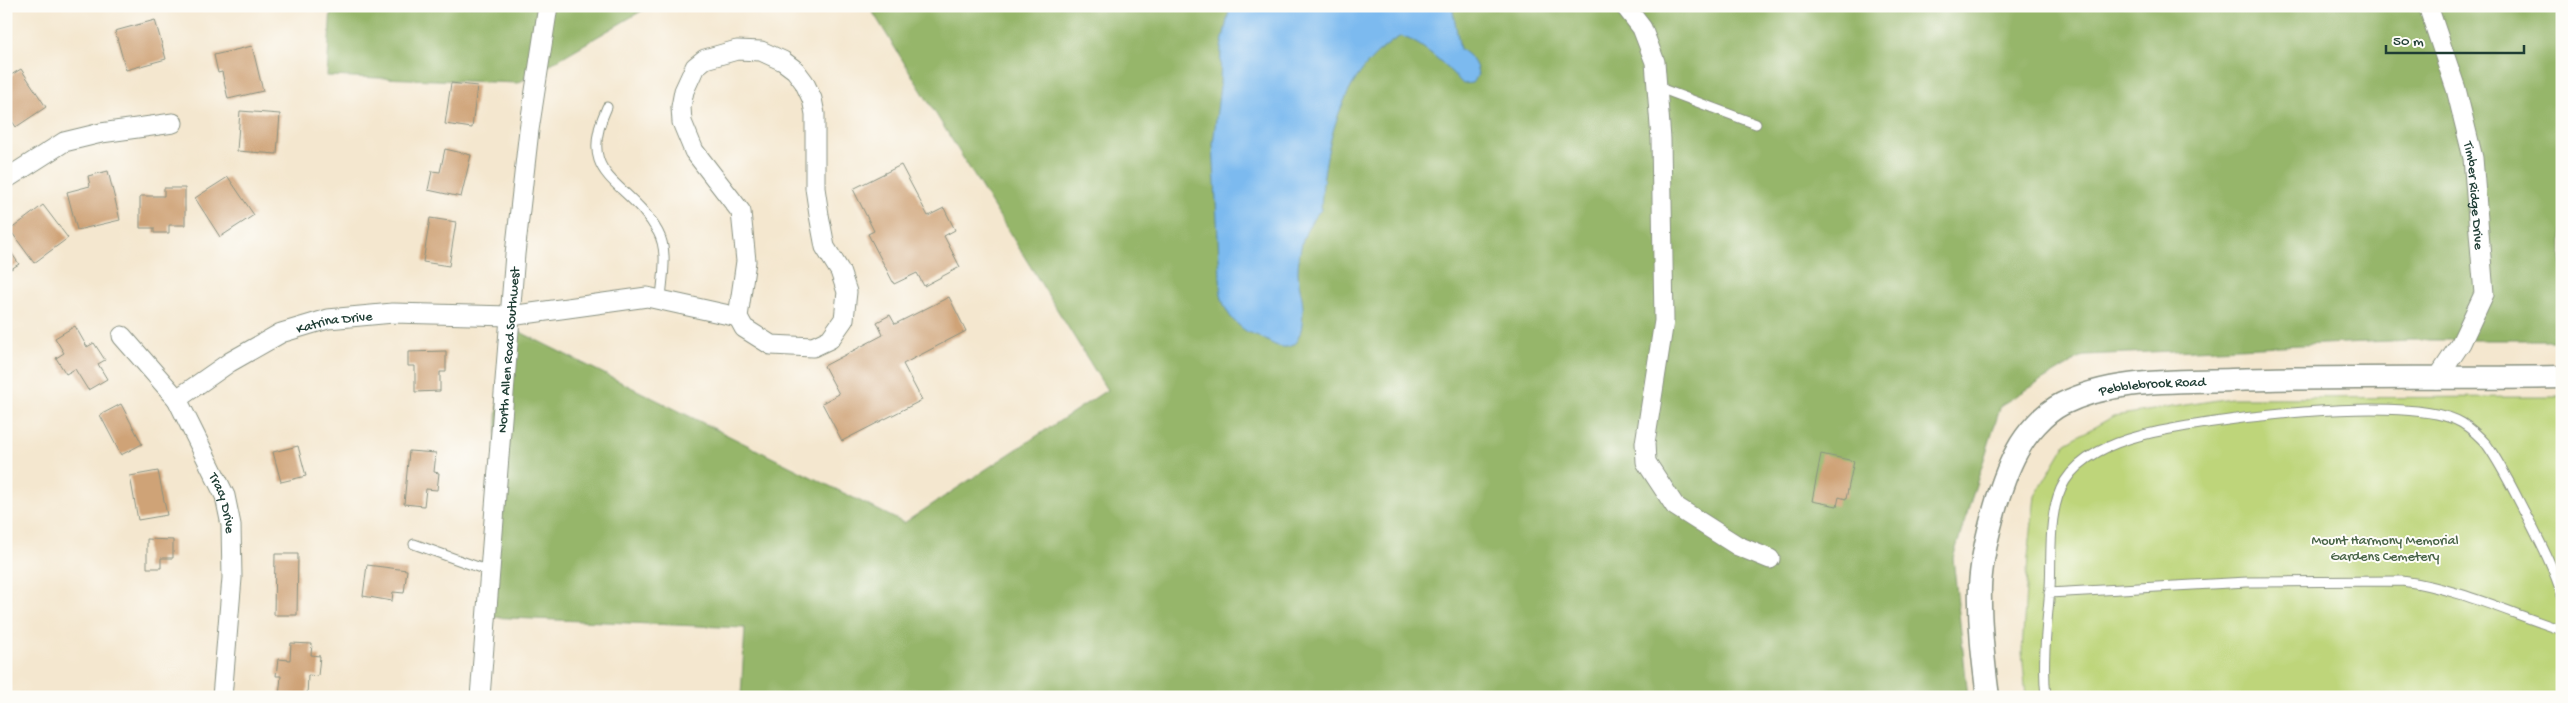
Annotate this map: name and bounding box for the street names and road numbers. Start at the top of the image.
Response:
street label: Timber Ridge Drive [2458,139,2486,251]
street label: North Allen Road Southwest [495,266,525,434]
street label: Katrina Drive [295,309,374,339]
street label: Pebblebrook Road [2097,375,2207,401]
street label: Tracy Drive [203,469,237,534]

